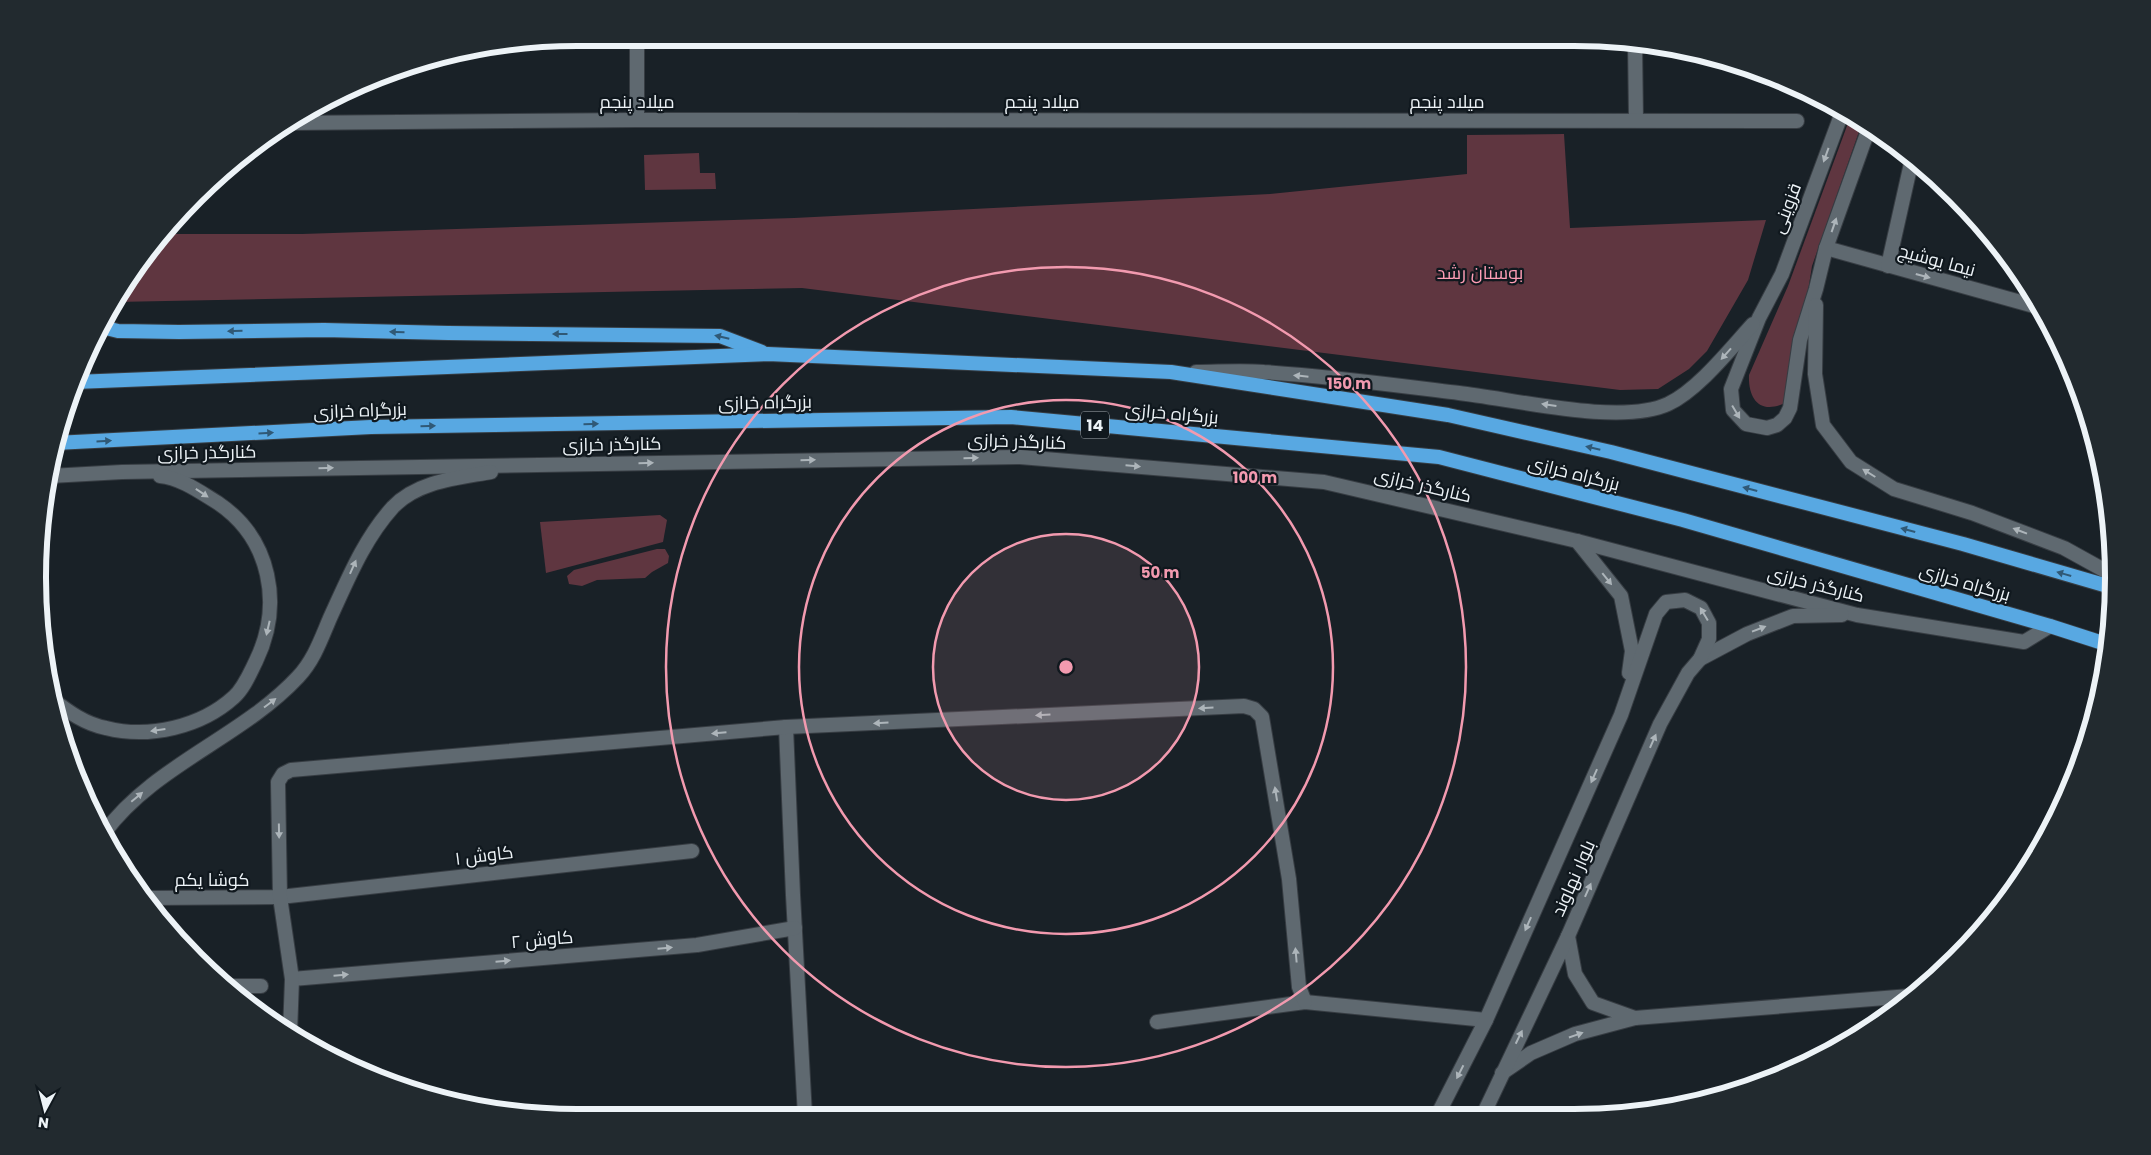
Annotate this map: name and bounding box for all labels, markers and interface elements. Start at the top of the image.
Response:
street label: میلاد پنجم [599,89,675,114]
street label: میلاد پنجم [1004,89,1080,114]
street label: میلاد پنجم [1409,89,1485,114]
one-way arrow [1822,148,1829,163]
street label: قزوینی [1765,179,1807,237]
one-way arrow [1830,217,1838,232]
street label: نیما یوشیج [1896,238,1978,282]
park label: بوستان رشد [1437,260,1523,285]
one-way arrow [1916,272,1931,280]
one-way arrow [227,327,243,335]
one-way arrow [389,328,405,336]
one-way arrow [552,330,568,338]
one-way arrow [714,333,730,341]
one-way arrow [1720,347,1732,359]
one-way arrow [1293,372,1309,380]
text: 150 m [1327,373,1371,394]
street label: بزرگراه خرازی [718,389,812,415]
street label: بزرگراه خرازی [313,396,407,424]
street label: بزرگراه خرازی [1124,396,1220,430]
one-way arrow [1541,401,1557,409]
one-way arrow [1732,406,1741,419]
road number: 14 [1081,412,1109,438]
one-way arrow [583,419,599,427]
one-way arrow [421,422,437,430]
street label: کنارگذر خرازی [967,427,1067,455]
one-way arrow [258,428,274,436]
street label: کنارگذر خرازی [562,431,662,457]
one-way arrow [96,436,112,444]
street label: کنارگذر خرازی [157,439,257,465]
one-way arrow [1585,444,1601,452]
street label: بزرگراه خرازی [1525,450,1623,496]
one-way arrow [963,453,979,461]
one-way arrow [800,456,816,464]
one-way arrow [638,458,654,466]
one-way arrow [1125,462,1141,470]
street label: کنارگذر خرازی [1372,462,1474,508]
one-way arrow [318,464,334,472]
text: 100 m [1233,467,1277,488]
one-way arrow [1862,468,1875,478]
one-way arrow [1743,484,1758,492]
one-way arrow [195,488,208,497]
one-way arrow [1900,525,1915,533]
one-way arrow [2012,527,2027,535]
street label: بزرگراه خرازی [1916,557,2014,607]
one-way arrow [350,560,358,574]
street label: کنارگذر خرازی [1765,560,1867,608]
text: 50 m [1141,562,1179,583]
one-way arrow [2056,569,2071,577]
one-way arrow [1601,572,1613,584]
one-way arrow [1699,607,1708,621]
one-way arrow [264,620,272,635]
one-way arrow [1751,625,1766,632]
centre of rings [1057,658,1075,676]
one-way arrow [263,698,276,709]
one-way arrow [1197,704,1213,712]
one-way arrow [1035,712,1051,720]
one-way arrow [873,719,889,727]
one-way arrow [149,727,165,735]
one-way arrow [711,729,727,737]
one-way arrow [1649,734,1657,748]
one-way arrow [1590,769,1598,783]
one-way arrow [1271,785,1279,801]
one-way arrow [131,791,144,802]
one-way arrow [275,823,283,839]
street label: بلوار نهاوند [1545,836,1601,920]
street label: کاوش ۱ [453,839,515,871]
street label: کوشا یکم [174,867,250,892]
one-way arrow [1584,883,1592,897]
one-way arrow [1524,917,1532,931]
street label: کاوش ۲ [510,924,574,954]
one-way arrow [657,943,673,951]
one-way arrow [1292,946,1300,962]
one-way arrow [495,957,511,965]
one-way arrow [333,971,349,979]
one-way arrow [1515,1030,1523,1045]
one-way arrow [1569,1030,1584,1038]
one-way arrow [1456,1064,1464,1079]
north arrow [20,1085,70,1135]
text: N [37,1112,50,1133]

